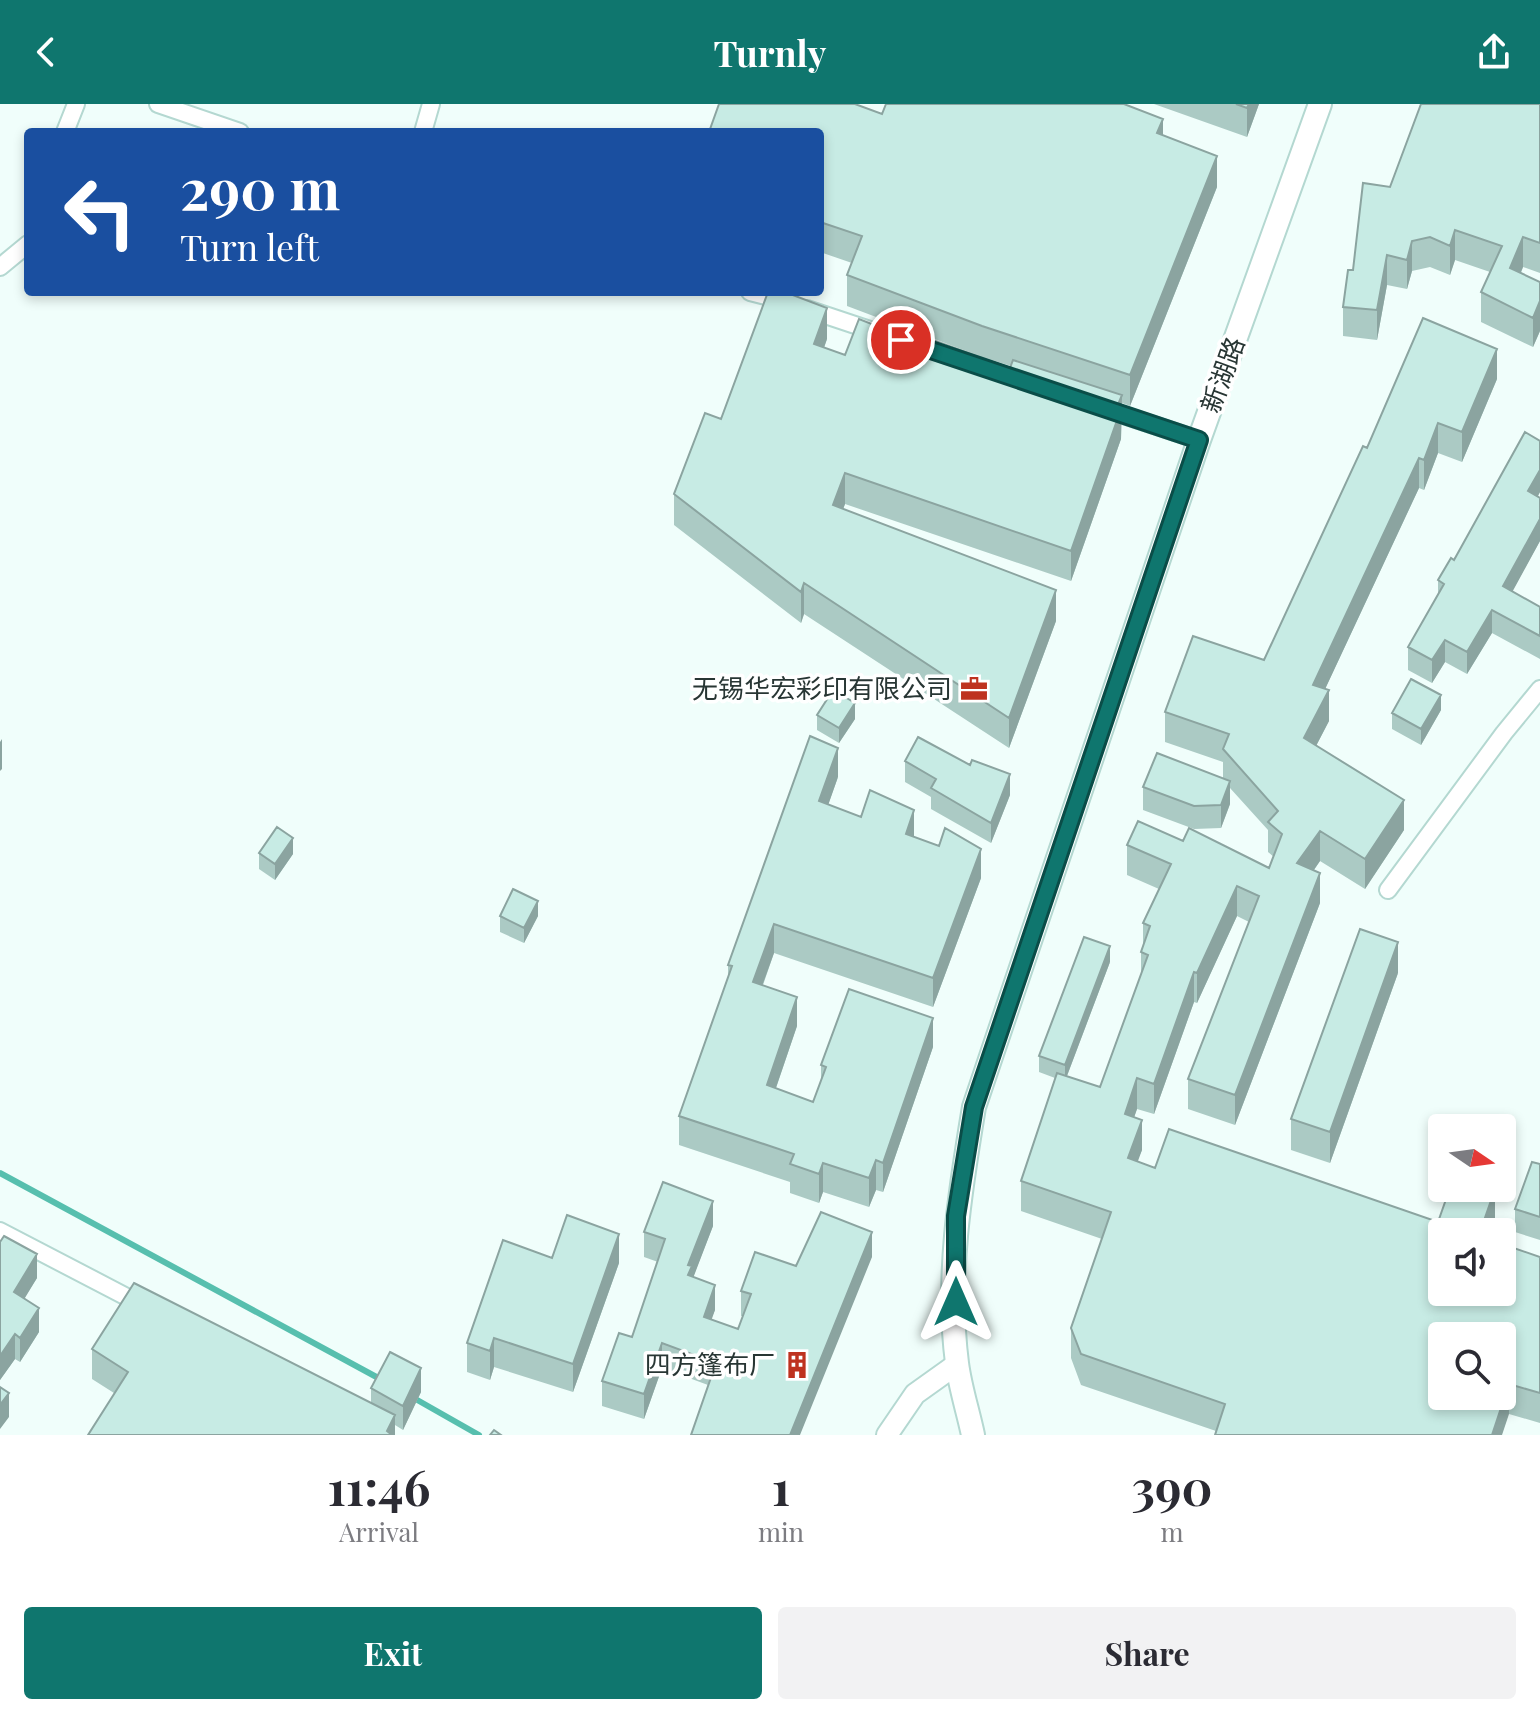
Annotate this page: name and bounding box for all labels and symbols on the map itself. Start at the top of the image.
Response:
pin [867,306,935,374]
street label: 新湖路 [1192,332,1251,417]
place label: 无锡华宏彩印有限公司 [692,670,952,705]
office icon: 无锡华宏彩印有限公司 [959,674,989,704]
north arrow [1428,1114,1516,1202]
position arrow [914,1260,998,1344]
place label: 四方篷布厂 [645,1346,775,1381]
building icon: 四方篷布厂 [782,1350,812,1380]

